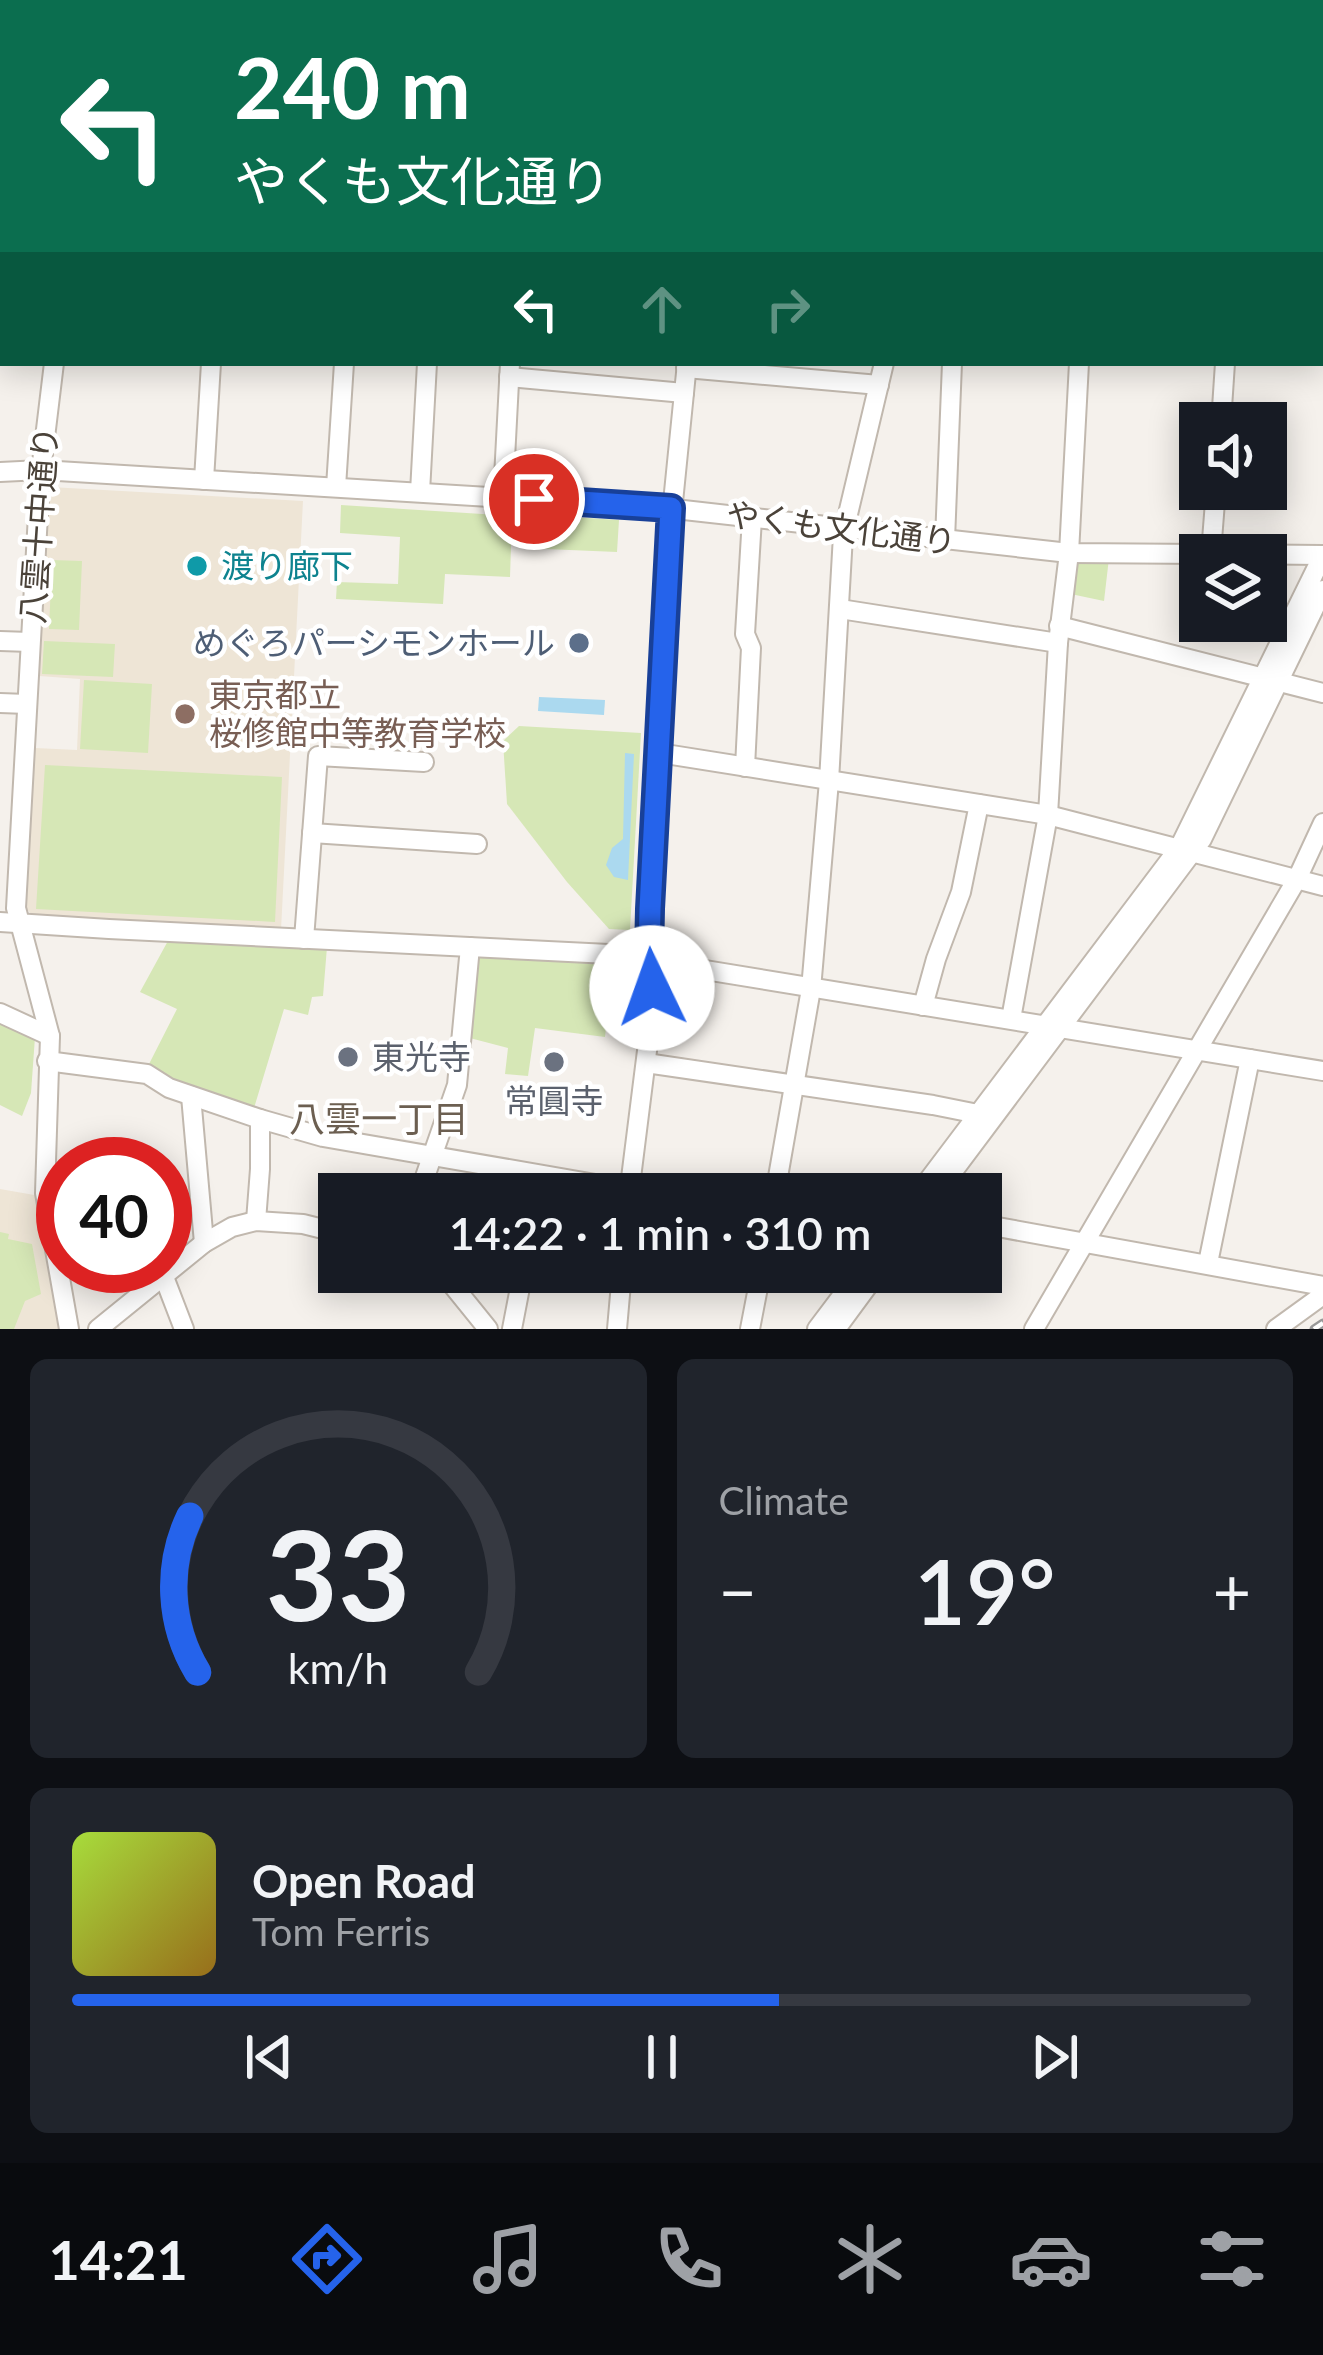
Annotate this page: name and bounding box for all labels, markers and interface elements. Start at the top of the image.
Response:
text: 240 m [234,36,471,137]
icon: left [36,48,192,204]
text: やくも文化通り [234,148,612,213]
icon: left [503,276,569,342]
icon: ahead [629,276,695,342]
icon: right [755,276,821,342]
map controls [1179,402,1287,642]
button: sound [1179,402,1287,510]
street label: 八雲十中通り [11,425,65,625]
pin [483,448,585,550]
icon: arrive [501,466,567,532]
street label: やくも文化通り [724,493,958,561]
button: layers [1179,534,1287,642]
place label: 渡り廊下 [221,545,353,585]
marker: 渡り廊下 [184,553,210,579]
place label: めぐろパーシモンホール [193,622,555,662]
marker: めぐろパーシモンホール [566,630,592,656]
place label: 東京都立 桜修館中等教育学校 [209,674,506,752]
marker: 東京都立 桜修館中等教育学校 [172,701,198,727]
position arrow [589,925,715,1051]
place label: 東光寺 [372,1036,471,1076]
marker: 東光寺 [335,1044,361,1070]
marker: 常圓寺 [541,1049,567,1075]
place label: 常圓寺 [505,1080,604,1120]
district label: 八雲一丁目 [289,1096,469,1140]
speed limit sign: 40 [36,1137,192,1293]
text: 14:22 · 1 min · 310 m [449,1206,871,1260]
text: Climate [719,1477,849,1523]
text: 33 [266,1498,411,1648]
text: 19° [914,1536,1056,1644]
text: − [719,1551,757,1630]
text: + [1213,1551,1251,1630]
text: km/h [288,1641,388,1692]
text: Open Road [252,1854,476,1908]
text: Tom Ferris [252,1908,430,1954]
icon: previous [236,2024,302,2090]
icon: pause [629,2024,695,2090]
icon: next [1022,2024,1088,2090]
icon: directions [285,2217,369,2301]
icon: music [466,2217,550,2301]
icon: phone [647,2217,731,2301]
icon: climate [828,2217,912,2301]
icon: car [1009,2217,1093,2301]
icon: filters [1190,2217,1274,2301]
text: 14:21 [49,2227,188,2292]

